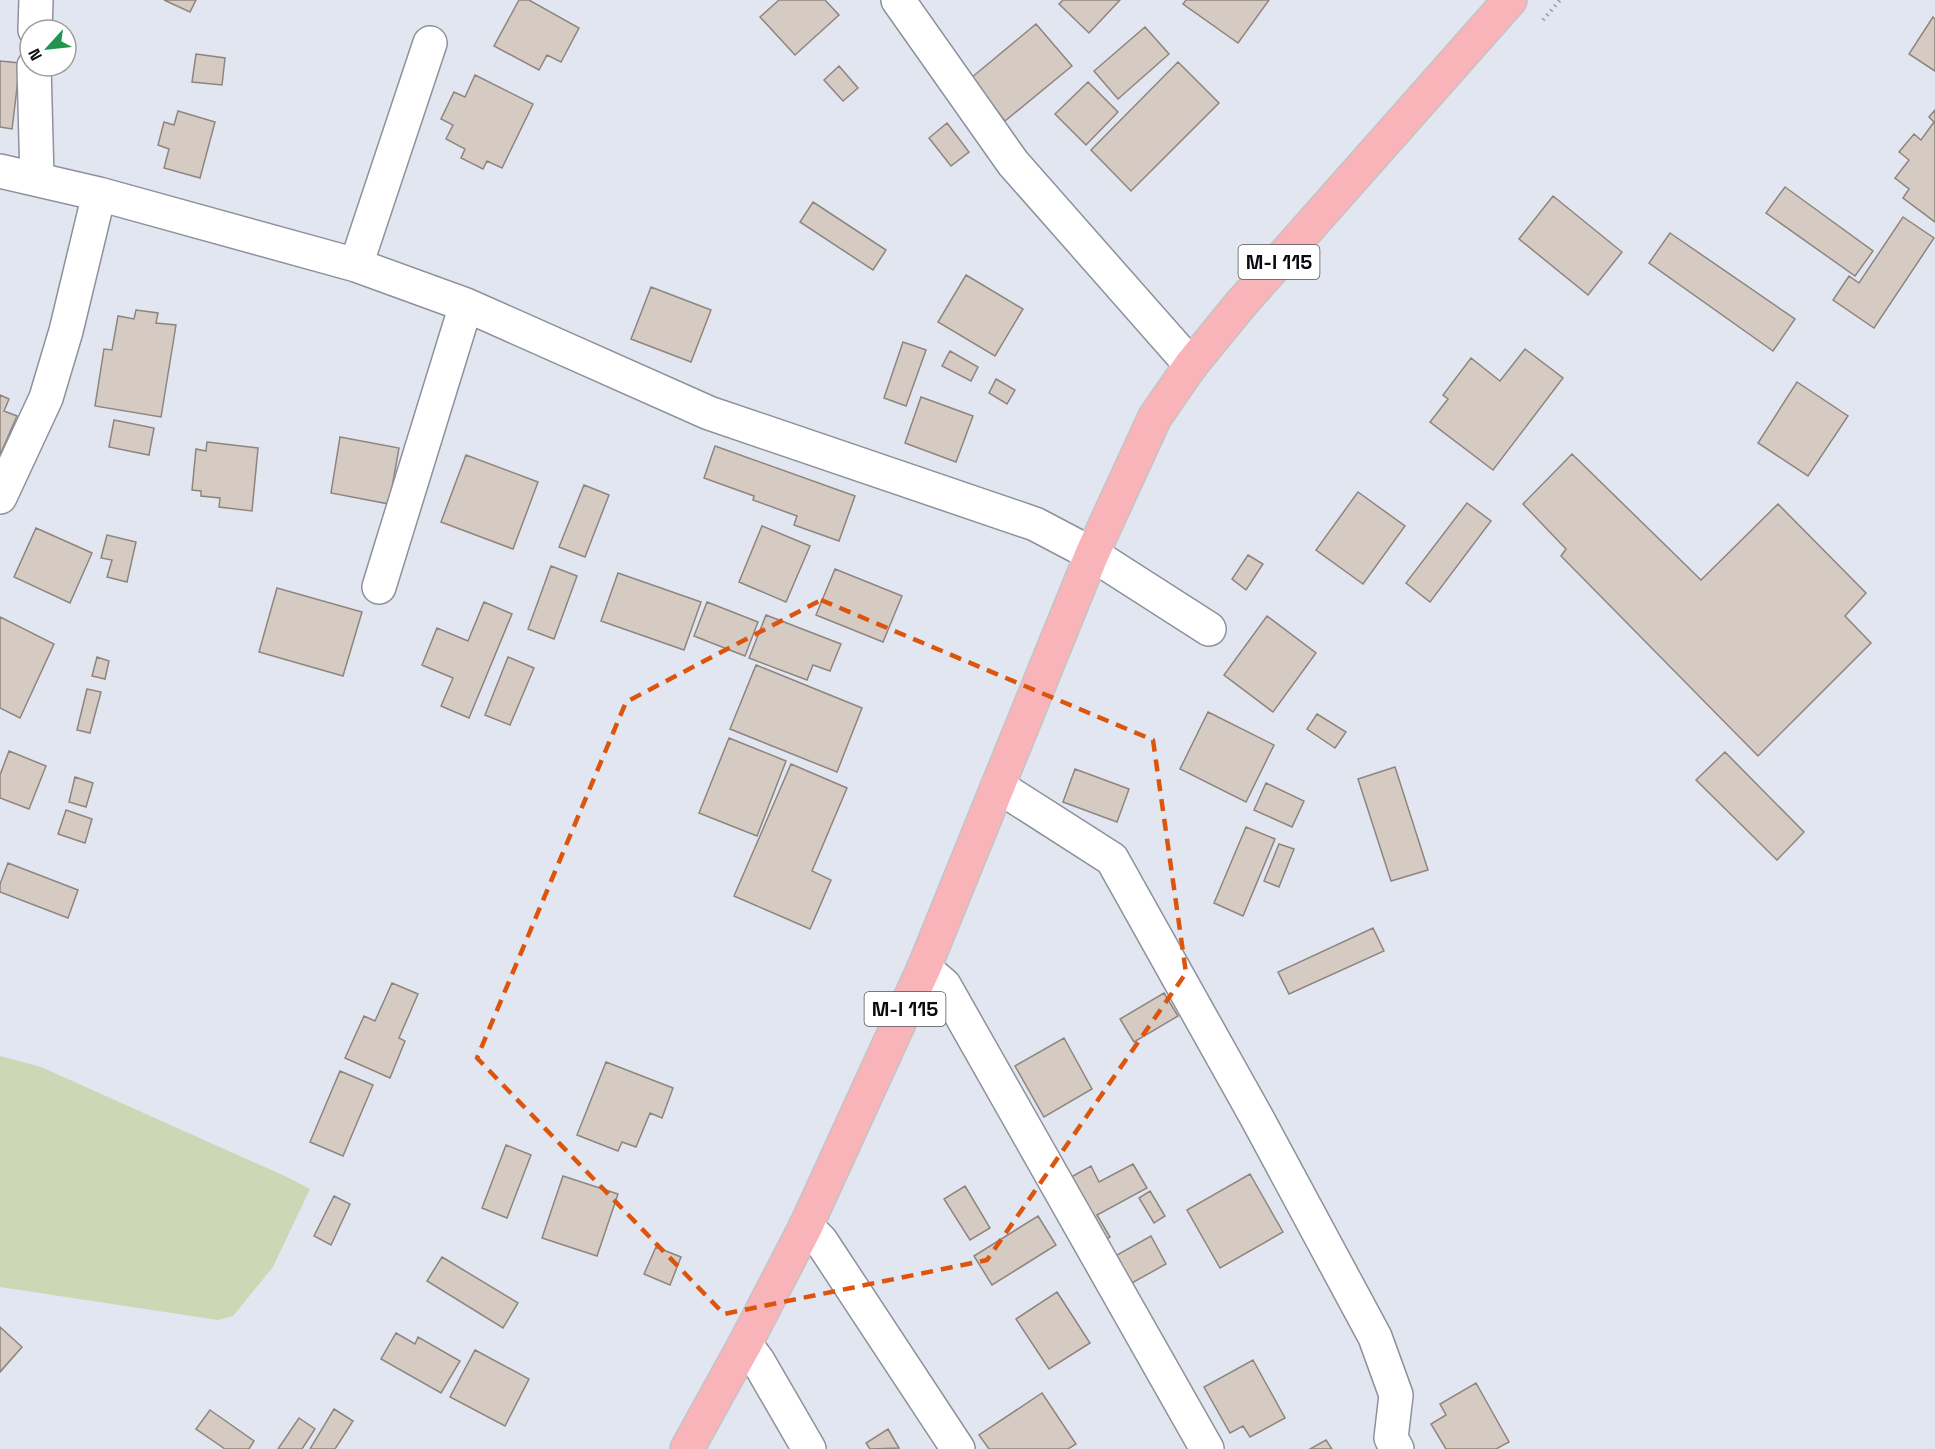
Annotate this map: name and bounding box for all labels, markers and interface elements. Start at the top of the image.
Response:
north arrow [18,18,78,78]
text: N [23,45,47,64]
road number: M-I 115 [1238,245,1320,279]
road number: M-I 115 [864,992,946,1026]

